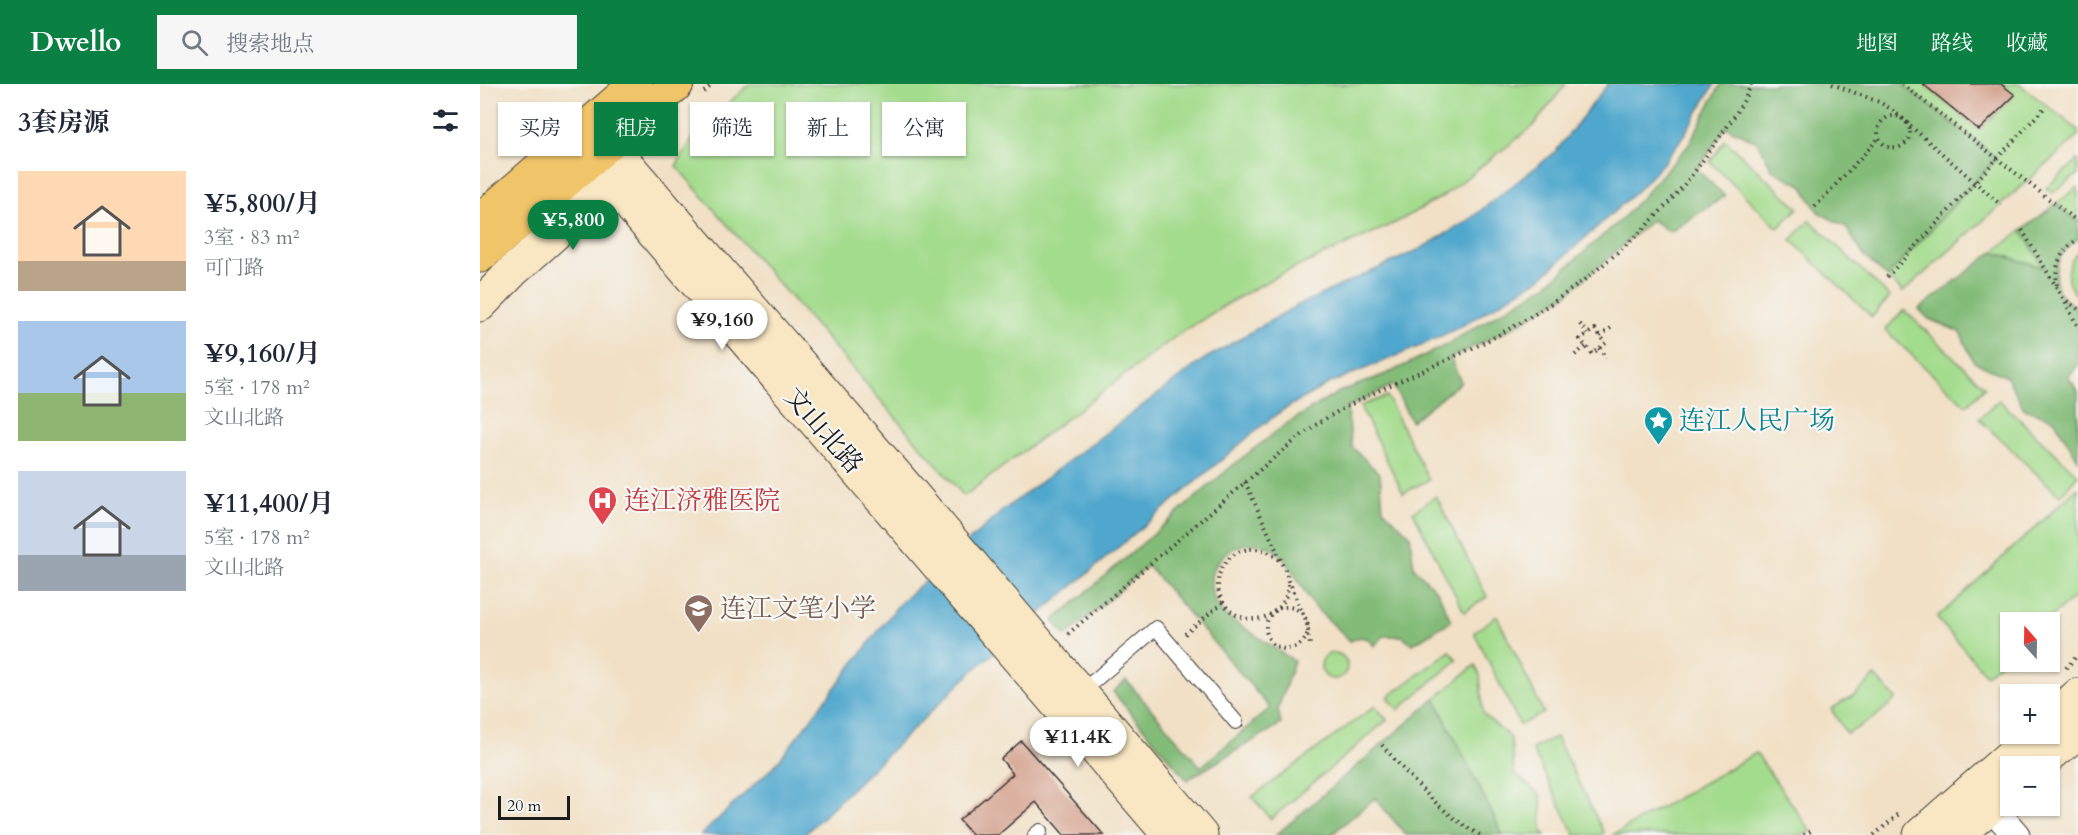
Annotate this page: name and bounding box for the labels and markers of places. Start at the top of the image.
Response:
pin: ¥5,800 [524,200,622,251]
pin: ¥9,160 [673,300,771,351]
place label: 连江人民广场 [1679,403,1835,438]
place icon: 连江人民广场 [1642,404,1674,446]
place label: 连江济雅医院 [624,483,780,518]
hospital icon: 连江济雅医院 [587,484,619,526]
place label: 连江文笔小学 [720,591,876,626]
school or university icon: 连江文笔小学 [683,592,715,634]
pin: ¥11.4K [1029,717,1127,768]

